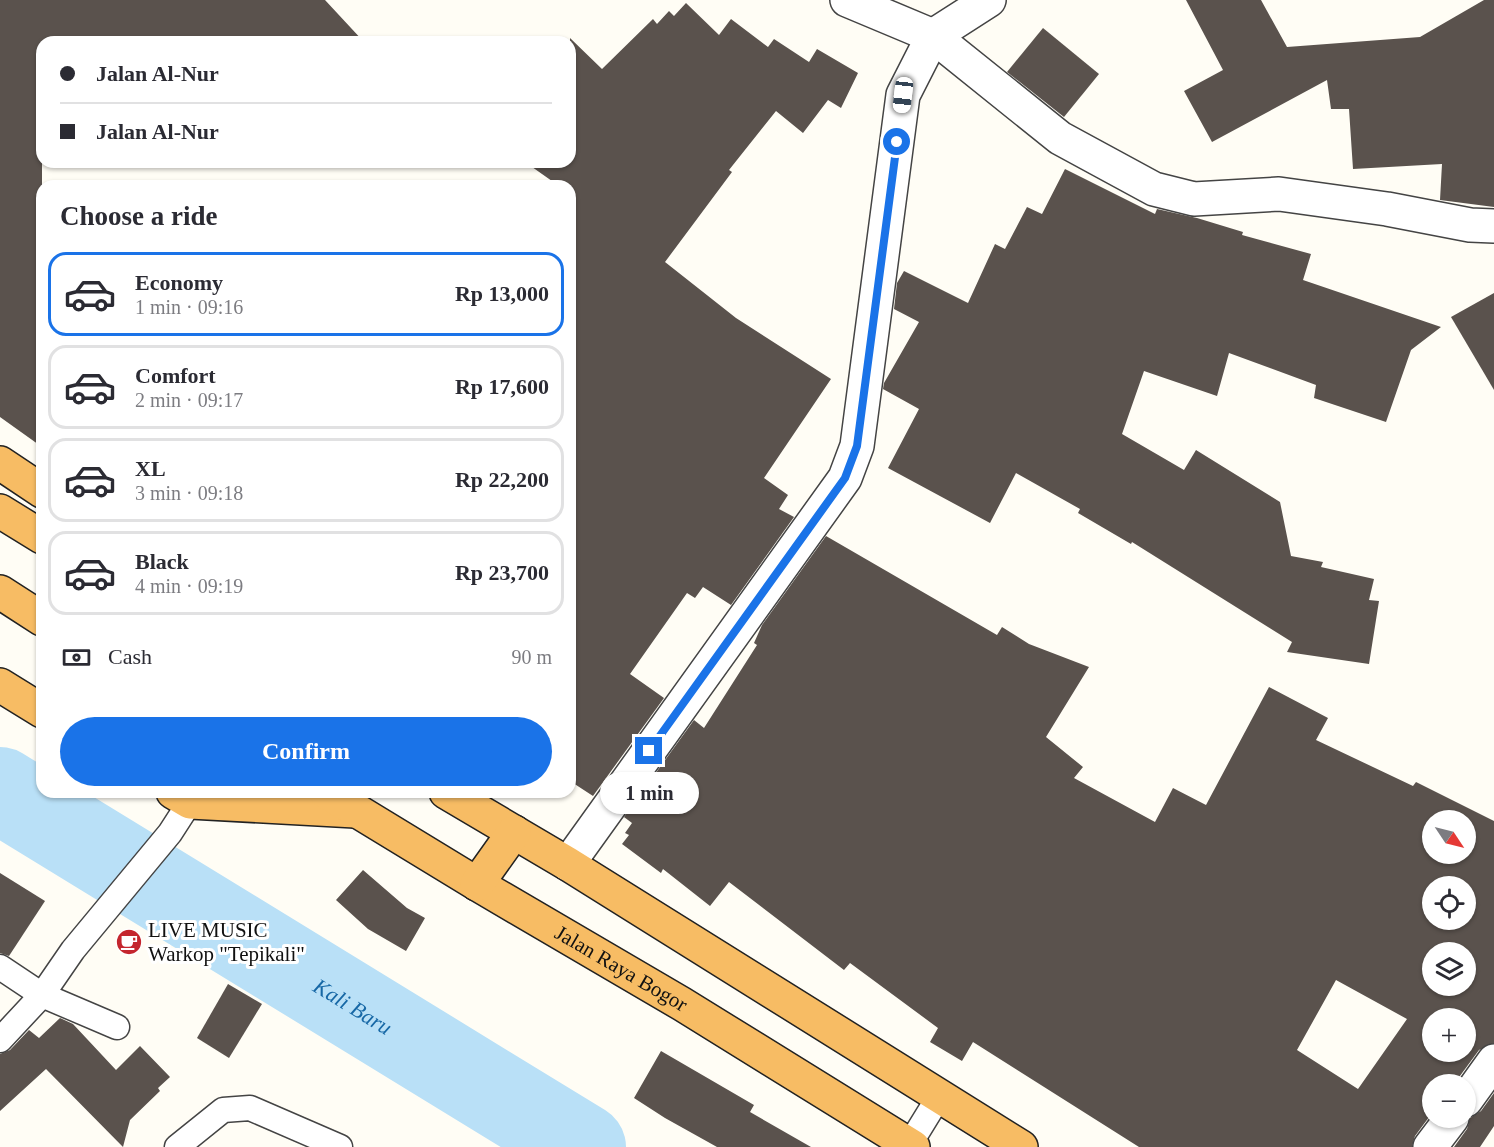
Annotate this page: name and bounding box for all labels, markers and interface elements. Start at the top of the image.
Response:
text: Jalan Al-Nur [96,61,219,86]
car [892,76,914,114]
text: Jalan Al-Nur [96,119,219,144]
route start [883,128,910,155]
text: Choose a ride [60,201,218,231]
icon: car [63,267,117,321]
text: Economy [135,270,223,295]
text: Rp 13,000 [455,281,549,306]
text: 1 min · 09:16 [135,296,243,318]
icon: car [63,360,117,414]
text: Comfort [135,363,216,388]
text: Rp 17,600 [455,374,549,399]
text: 2 min · 09:17 [135,389,243,411]
icon: car [63,453,117,507]
text: XL [135,456,166,481]
text: Rp 22,200 [455,467,549,492]
text: 3 min · 09:18 [135,482,243,504]
icon: car [63,546,117,600]
text: Black [135,549,189,574]
text: Rp 23,700 [455,560,549,585]
text: 4 min · 09:19 [135,575,243,597]
icon: cash [60,641,93,674]
text: Cash [108,644,152,669]
text: 90 m [511,646,552,668]
button: Confirm [60,717,552,786]
route end [635,737,662,764]
callout: 1 min [600,772,698,814]
text: 1 min [625,782,674,804]
north arrow [1422,810,1476,864]
map controls [1422,810,1476,1128]
button: locate [1422,876,1476,930]
place label: LIVE MUSIC Warkop "Tepikali" [148,918,305,966]
street label: Jalan Raya Bogor [551,920,692,1016]
cafe icon: LIVE MUSIC Warkop "Tepikali" [114,927,144,957]
button: layers [1422,942,1476,996]
water label: Kali Baru [308,973,397,1040]
button: + [1422,1008,1476,1062]
button: − [1422,1074,1476,1128]

